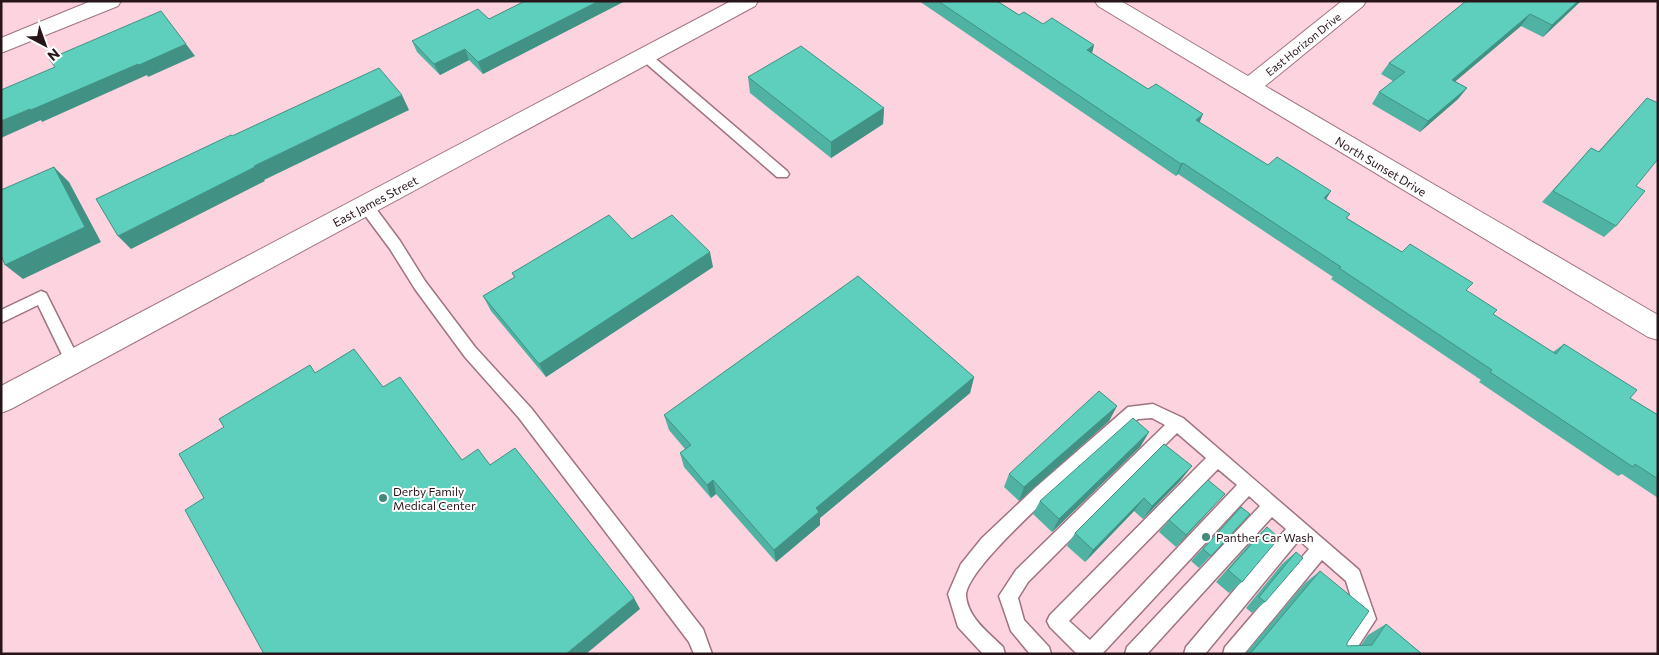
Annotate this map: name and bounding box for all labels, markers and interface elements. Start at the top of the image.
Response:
street label: East Horizon Drive [1263,10,1343,78]
north arrow [20,20,70,70]
text: N [44,45,63,65]
street label: North Sunset Drive [1333,133,1429,199]
street label: East James Street [330,173,420,230]
place label: Derby Family Medical Center [393,484,476,512]
marker: Derby Family Medical Center [377,492,389,504]
place label: Panther Car Wash [1216,530,1314,544]
marker: Panther Car Wash [1200,531,1212,543]

